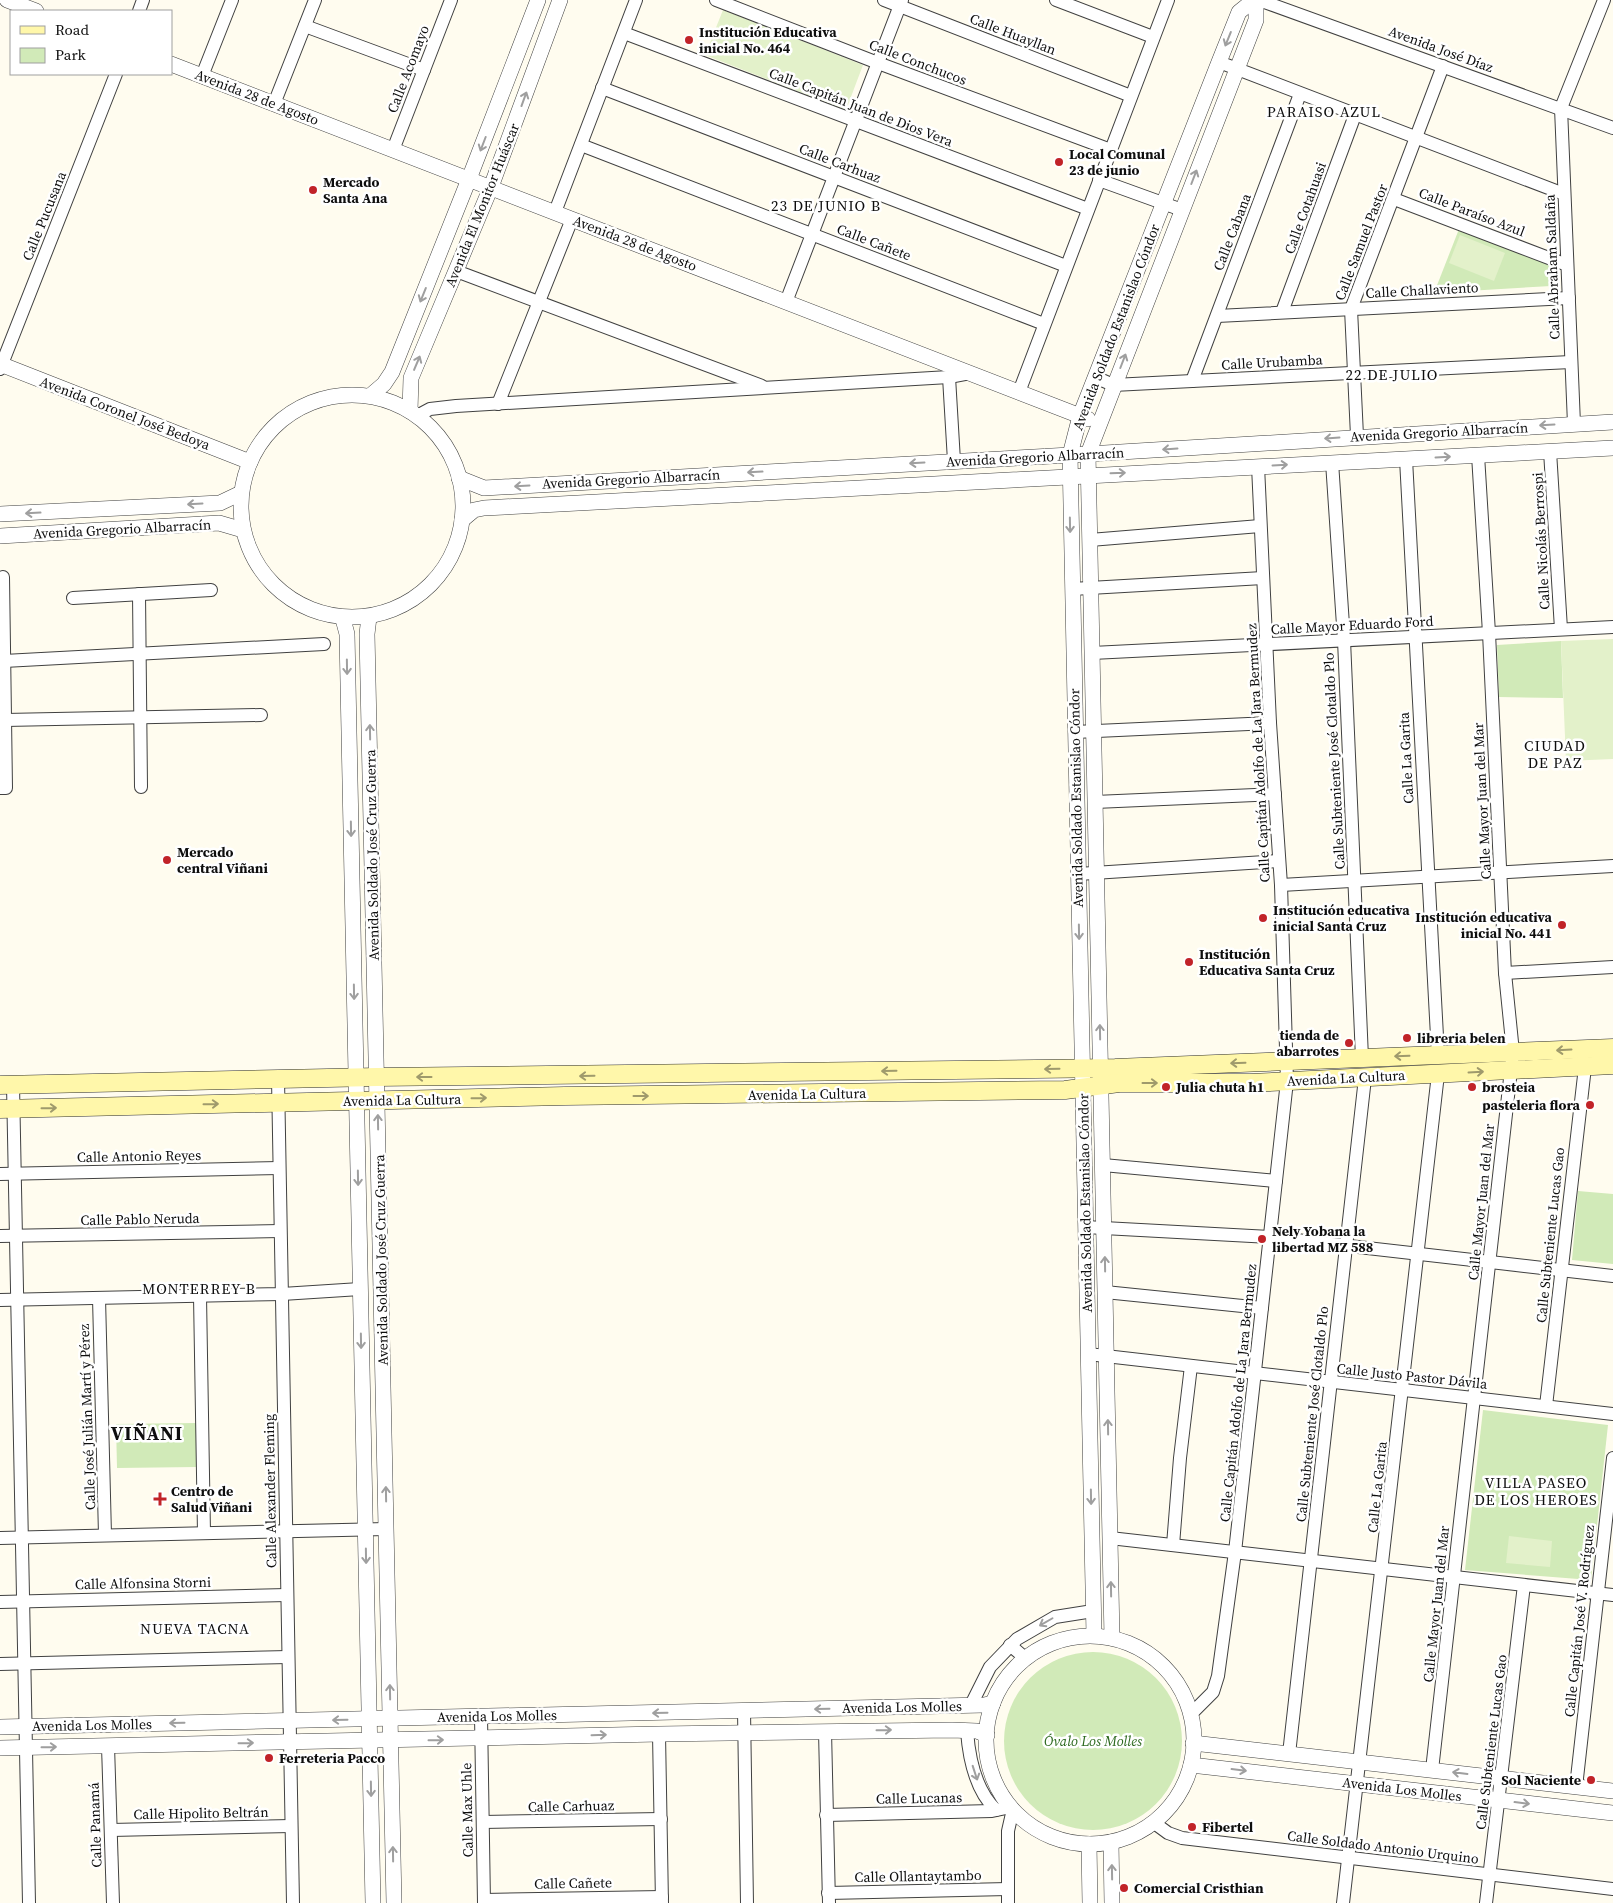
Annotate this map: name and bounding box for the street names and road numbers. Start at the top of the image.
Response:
street label: Calle Huayllan [967,8,1060,60]
street label: Avenida José Díaz [1386,21,1497,77]
street label: Calle Acomayo [382,22,434,116]
street label: Calle Conchucos [866,34,970,90]
street label: Calle Capitán Juan de Dios Vera [766,63,957,152]
street label: Avenida 28 de Agosto [192,64,322,130]
street label: Avenida El Monitor Huáscar [440,120,524,290]
street label: Calle Carhuaz [796,138,884,188]
street label: Calle Cotahuasi [1279,159,1331,257]
street label: Calle Pucusana [17,168,71,264]
street label: Calle Samuel Pastor [1330,181,1392,303]
street label: Calle Paraíso Azul [1416,183,1528,241]
street label: Calle Cabana [1208,190,1256,274]
street label: Calle Abraham Saldaña [1539,193,1565,340]
street label: Avenida 28 de Agosto [570,210,700,276]
street label: Calle Cañete [834,219,914,265]
street label: Avenida Soldado Estanislao Cóndor [1067,221,1165,433]
street label: Calle Challaviento [1365,277,1479,303]
street label: Calle Urubamba [1221,349,1324,375]
street label: Avenida Coronel José Bedoya [37,371,214,455]
street label: Avenida Gregorio Albarracín [1349,417,1529,447]
street label: Avenida Gregorio Albarracín [945,442,1125,472]
street label: Avenida Gregorio Albarracín [541,464,721,494]
street label: Calle Nicolás Berrospi [1527,472,1555,610]
street label: Avenida Gregorio Albarracín [32,514,212,544]
street label: Calle Mayor Eduardo Ford [1270,611,1434,639]
street label: Calle Capitán Adolfo de La Jara Bermudez [1241,622,1275,883]
street label: Calle Subteniente José Clotaldo Plo [1318,652,1350,870]
street label: Avenida Soldado Estanislao Cóndor [1064,688,1088,908]
street label: Calle La Garita [1394,711,1418,804]
street label: Calle Mayor Juan del Mar [1468,722,1496,880]
street label: Avenida Soldado José Cruz Guerra [360,748,384,961]
street label: Avenida La Cultura [1286,1065,1407,1091]
street label: Avenida La Cultura [748,1083,867,1105]
street label: Avenida La Cultura [343,1089,462,1111]
street label: Avenida Soldado Estanislao Cóndor [1073,1093,1097,1313]
street label: Calle Mayor Juan del Mar [1463,1123,1499,1281]
street label: Calle Antonio Reyes [77,1145,201,1167]
street label: Calle Subteniente Lucas Gao [1531,1146,1569,1324]
street label: Avenida Soldado José Cruz Guerra [369,1153,393,1366]
street label: Calle Pablo Neruda [80,1208,201,1230]
street label: Calle Capitán Adolfo de La Jara Bermudez [1214,1262,1262,1523]
street label: Calle Subteniente José Clotaldo Plo [1291,1305,1333,1523]
street label: Calle José Julián Martí y Pérez [74,1323,100,1510]
street label: Calle Justo Pastor Dávila [1336,1358,1489,1394]
street label: Calle Alexander Fleming [259,1414,281,1568]
street label: Calle La Garita [1362,1439,1392,1534]
street label: Calle Capitán José V. Rodríguez [1559,1523,1599,1718]
street label: Calle Mayor Juan del Mar [1418,1525,1454,1683]
street label: Calle Alfonsina Storni [75,1572,211,1594]
street label: Calle Subteniente Lucas Gao [1470,1653,1512,1831]
street label: Avenida Los Molles [842,1696,962,1718]
street label: Avenida Los Molles [437,1705,557,1727]
street label: Avenida Los Molles [32,1714,152,1736]
street label: Calle Max Uhle [456,1762,478,1858]
street label: Avenida Los Molles [1341,1772,1463,1806]
street label: Calle Panamá [83,1781,106,1868]
street label: Calle Lucanas [876,1787,962,1809]
street label: Calle Carhuaz [528,1795,615,1817]
street label: Calle Hipolito Beltrán [133,1802,269,1824]
street label: Calle Soldado Antonio Urquino [1286,1825,1480,1869]
street label: Calle Ollantaytambo [854,1865,982,1887]
street label: Calle Cañete [534,1872,612,1894]

